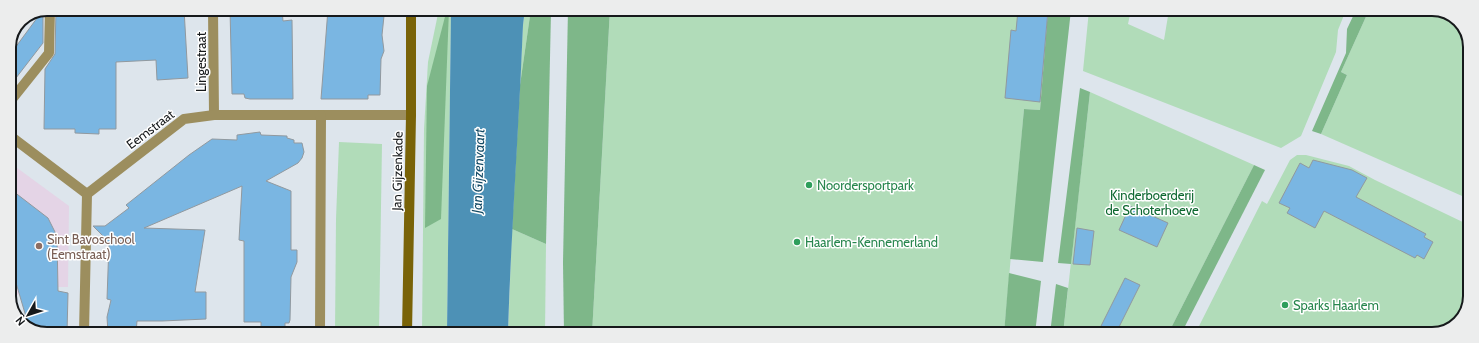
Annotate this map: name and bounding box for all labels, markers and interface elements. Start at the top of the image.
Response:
street label: Lingestraat [193,31,209,92]
street label: Eemstraat [123,106,177,152]
water label: Jan Gijzenvaart [467,127,489,216]
street label: Jan Gijzenkade [388,131,407,212]
place label: Noordersportpark [817,177,914,193]
marker: Noordersportpark [804,180,814,190]
park label: Kinderboerderij de Schoterhoeve [1105,187,1199,218]
place label: Sint Bavoschool (Eemstraat) [47,231,135,262]
place label: Haarlem-Kennemerland [805,234,938,250]
marker: Haarlem-Kennemerland [792,237,802,247]
marker: Sint Bavoschool (Eemstraat) [34,241,44,251]
north arrow [8,295,48,335]
place label: Sparks Haarlem [1293,297,1379,313]
marker: Sparks Haarlem [1280,300,1290,310]
text: N [12,314,28,329]

